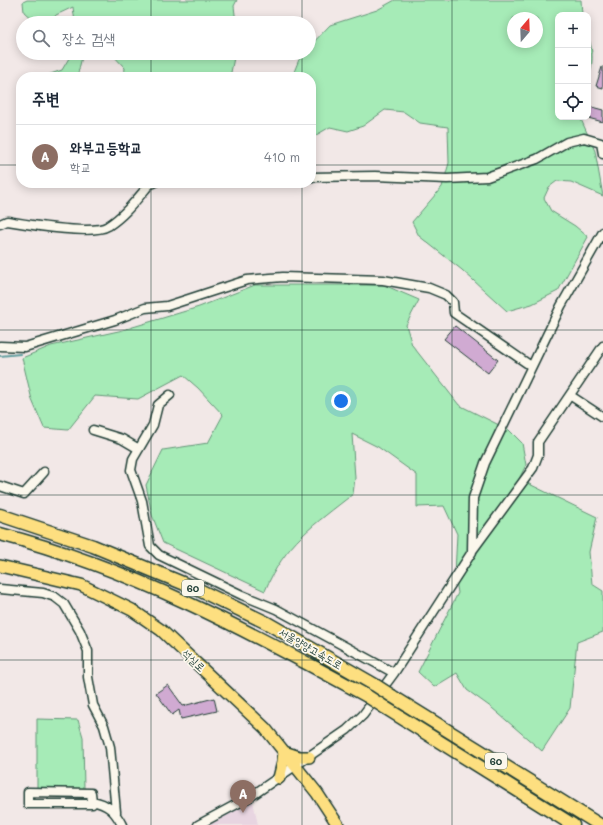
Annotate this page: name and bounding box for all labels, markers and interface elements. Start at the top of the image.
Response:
north arrow [507,12,543,48]
map controls [555,12,591,120]
button: + [555,12,591,48]
search box [16,16,316,60]
icon: search [30,27,52,49]
text: 장소 검색 [62,28,115,48]
button: − [555,48,591,84]
button: locate [555,84,591,120]
text: 주변 [32,87,59,109]
text: 와부고등학교 [70,137,142,157]
text: A [40,148,50,165]
text: 410 m [264,148,300,165]
text: 학교 [70,158,91,175]
your location [331,391,351,411]
road number: 60 [182,580,204,596]
street label: 서울양양고속도로 [277,624,346,672]
street label: 석실로 [179,645,209,675]
road number: 60 [485,753,507,769]
pin: A [230,780,256,813]

